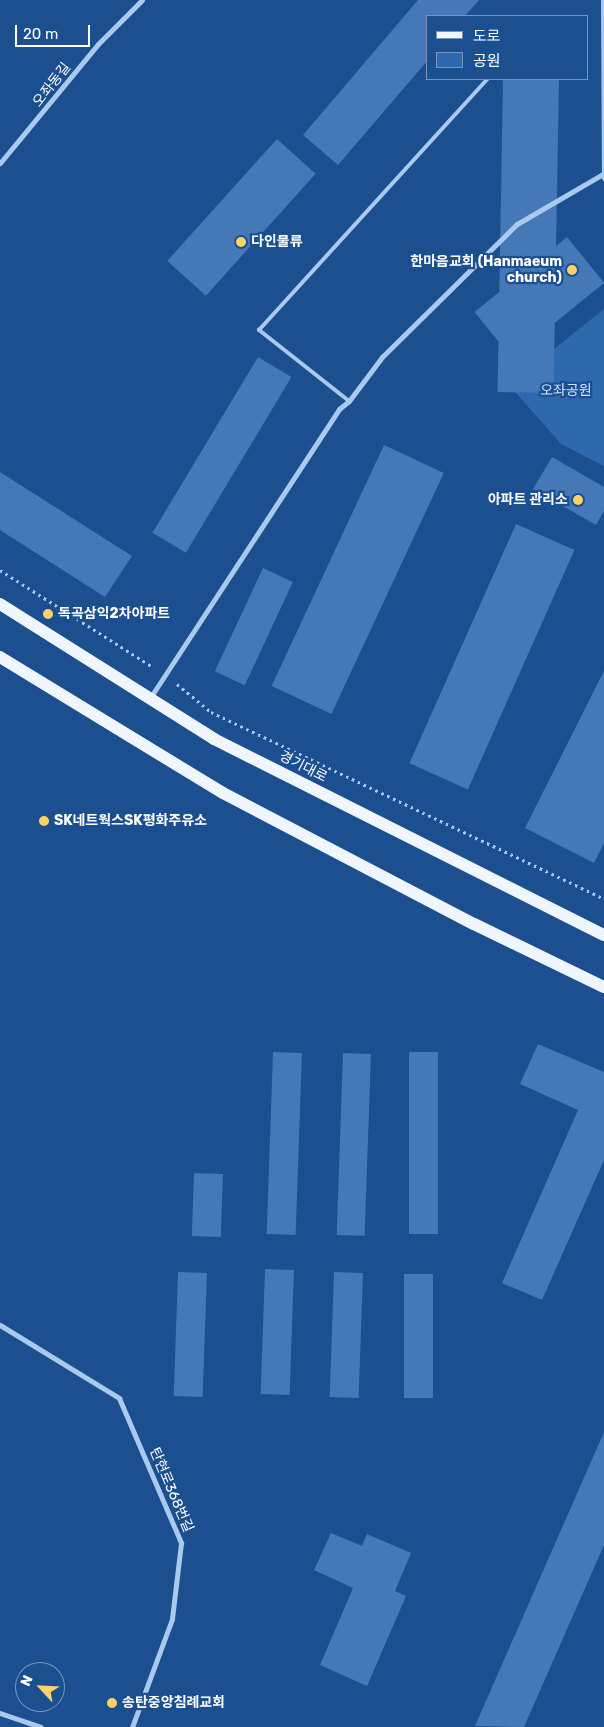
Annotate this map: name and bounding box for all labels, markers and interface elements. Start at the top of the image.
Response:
scale bar [18,15,92,47]
legend [426,15,589,80]
text: 20 m [23,25,58,43]
text: 도로 [473,27,501,45]
text: 공원 [473,52,501,70]
street label: 오좌동길 [30,60,74,110]
place label: 다인물류 [251,234,303,250]
marker: 다인물류 [235,236,247,248]
place label: 한마음교회 (Hanmaeum church) [410,254,562,286]
marker: 한마음교회 (Hanmaeum church) [566,264,578,276]
park label: 오좌공원 [540,383,592,399]
place label: 아파트 관리소 [488,492,568,508]
marker: 아파트 관리소 [572,494,584,506]
place label: 독곡삼익2차아파트 [58,606,170,622]
marker: 독곡삼익2차아파트 [42,608,54,620]
street label: 경기대로 [276,748,330,786]
place label: SK네트웍스SK평화주유소 [54,813,207,829]
marker: SK네트웍스SK평화주유소 [38,815,50,827]
street label: 탄현로368번길 [146,1445,196,1535]
north arrow [15,1662,65,1712]
text: N [17,1673,37,1689]
place label: 송탄중앙침례교회 [122,1695,225,1711]
marker: 송탄중앙침례교회 [106,1697,118,1709]

